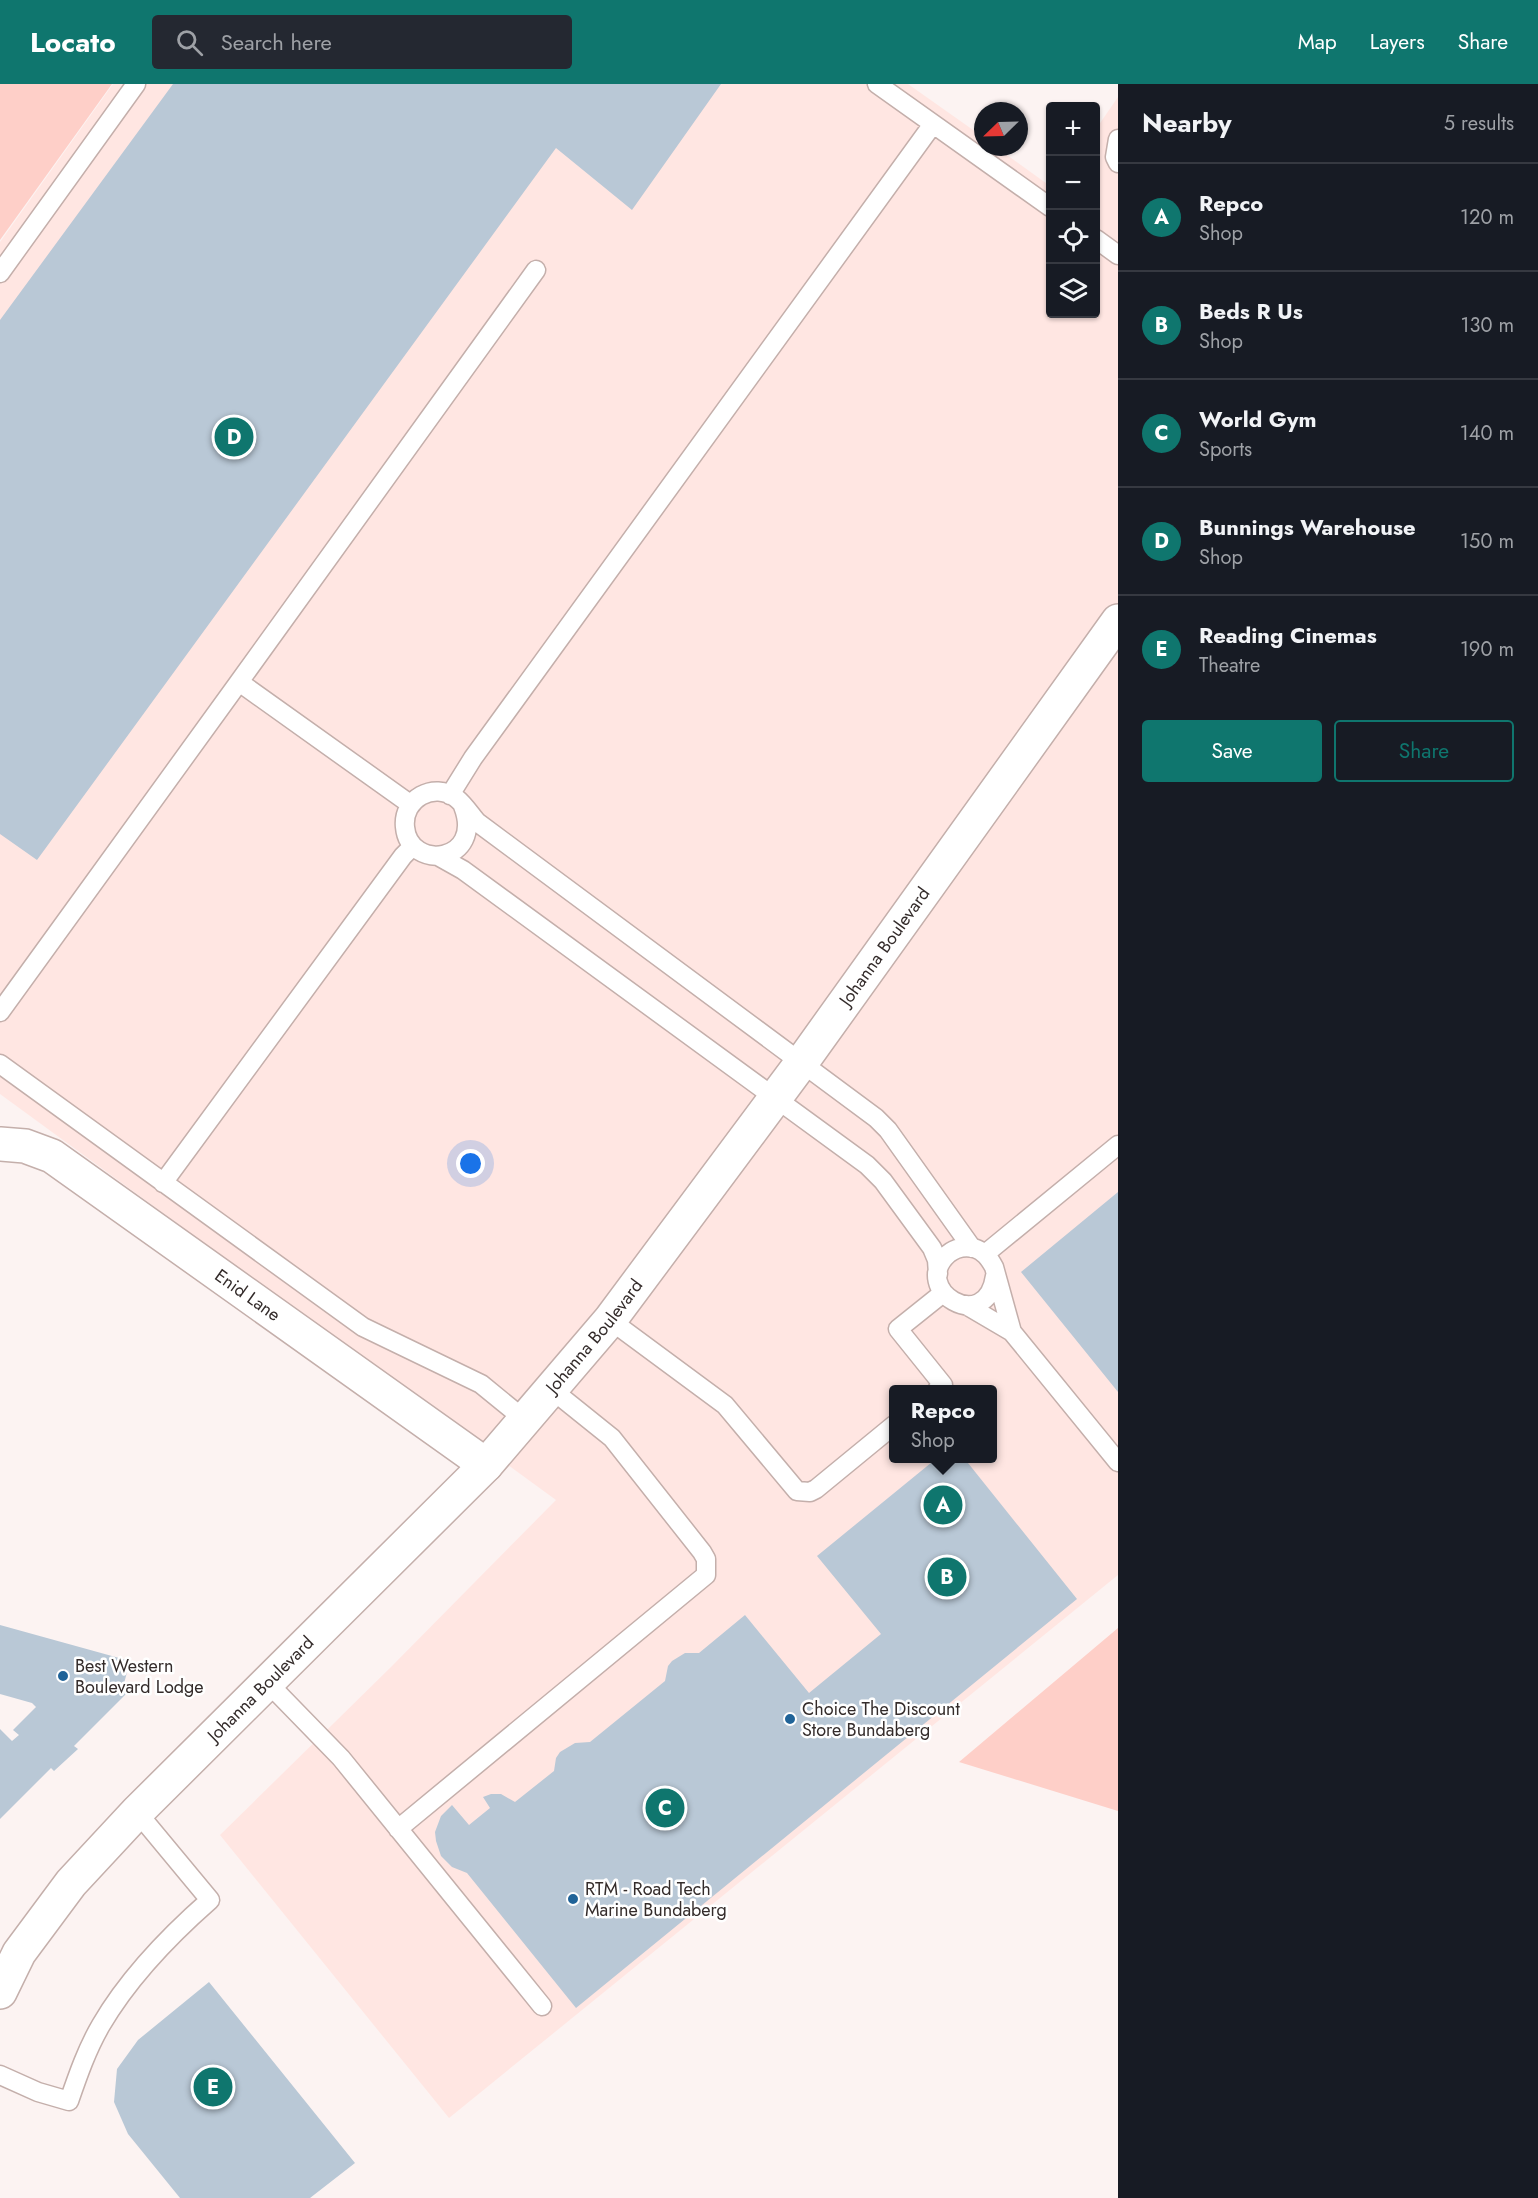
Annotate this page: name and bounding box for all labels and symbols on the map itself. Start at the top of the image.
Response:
north arrow [974,102,1028,156]
pin: D [214,414,254,460]
street label: Johanna Boulevard [832,882,936,1013]
your location [456,1149,485,1178]
street label: Enid Lane [209,1263,286,1328]
street label: Johanna Boulevard [538,1274,649,1401]
pin: A [924,1482,962,1528]
pin: B [928,1554,966,1600]
street label: Johanna Boulevard [200,1630,320,1749]
place label: Best Western Boulevard Lodge [75,1653,204,1700]
marker: Best Western Boulevard Lodge [56,1669,70,1683]
place label: Choice The Discount Store Bundaberg [802,1696,961,1743]
marker: Choice The Discount Store Bundaberg [783,1712,797,1726]
pin: C [646,1786,684,1830]
place label: RTM - Road Tech Marine Bundaberg [585,1876,727,1923]
marker: RTM - Road Tech Marine Bundaberg [566,1892,580,1906]
pin: E [194,2064,232,2110]

